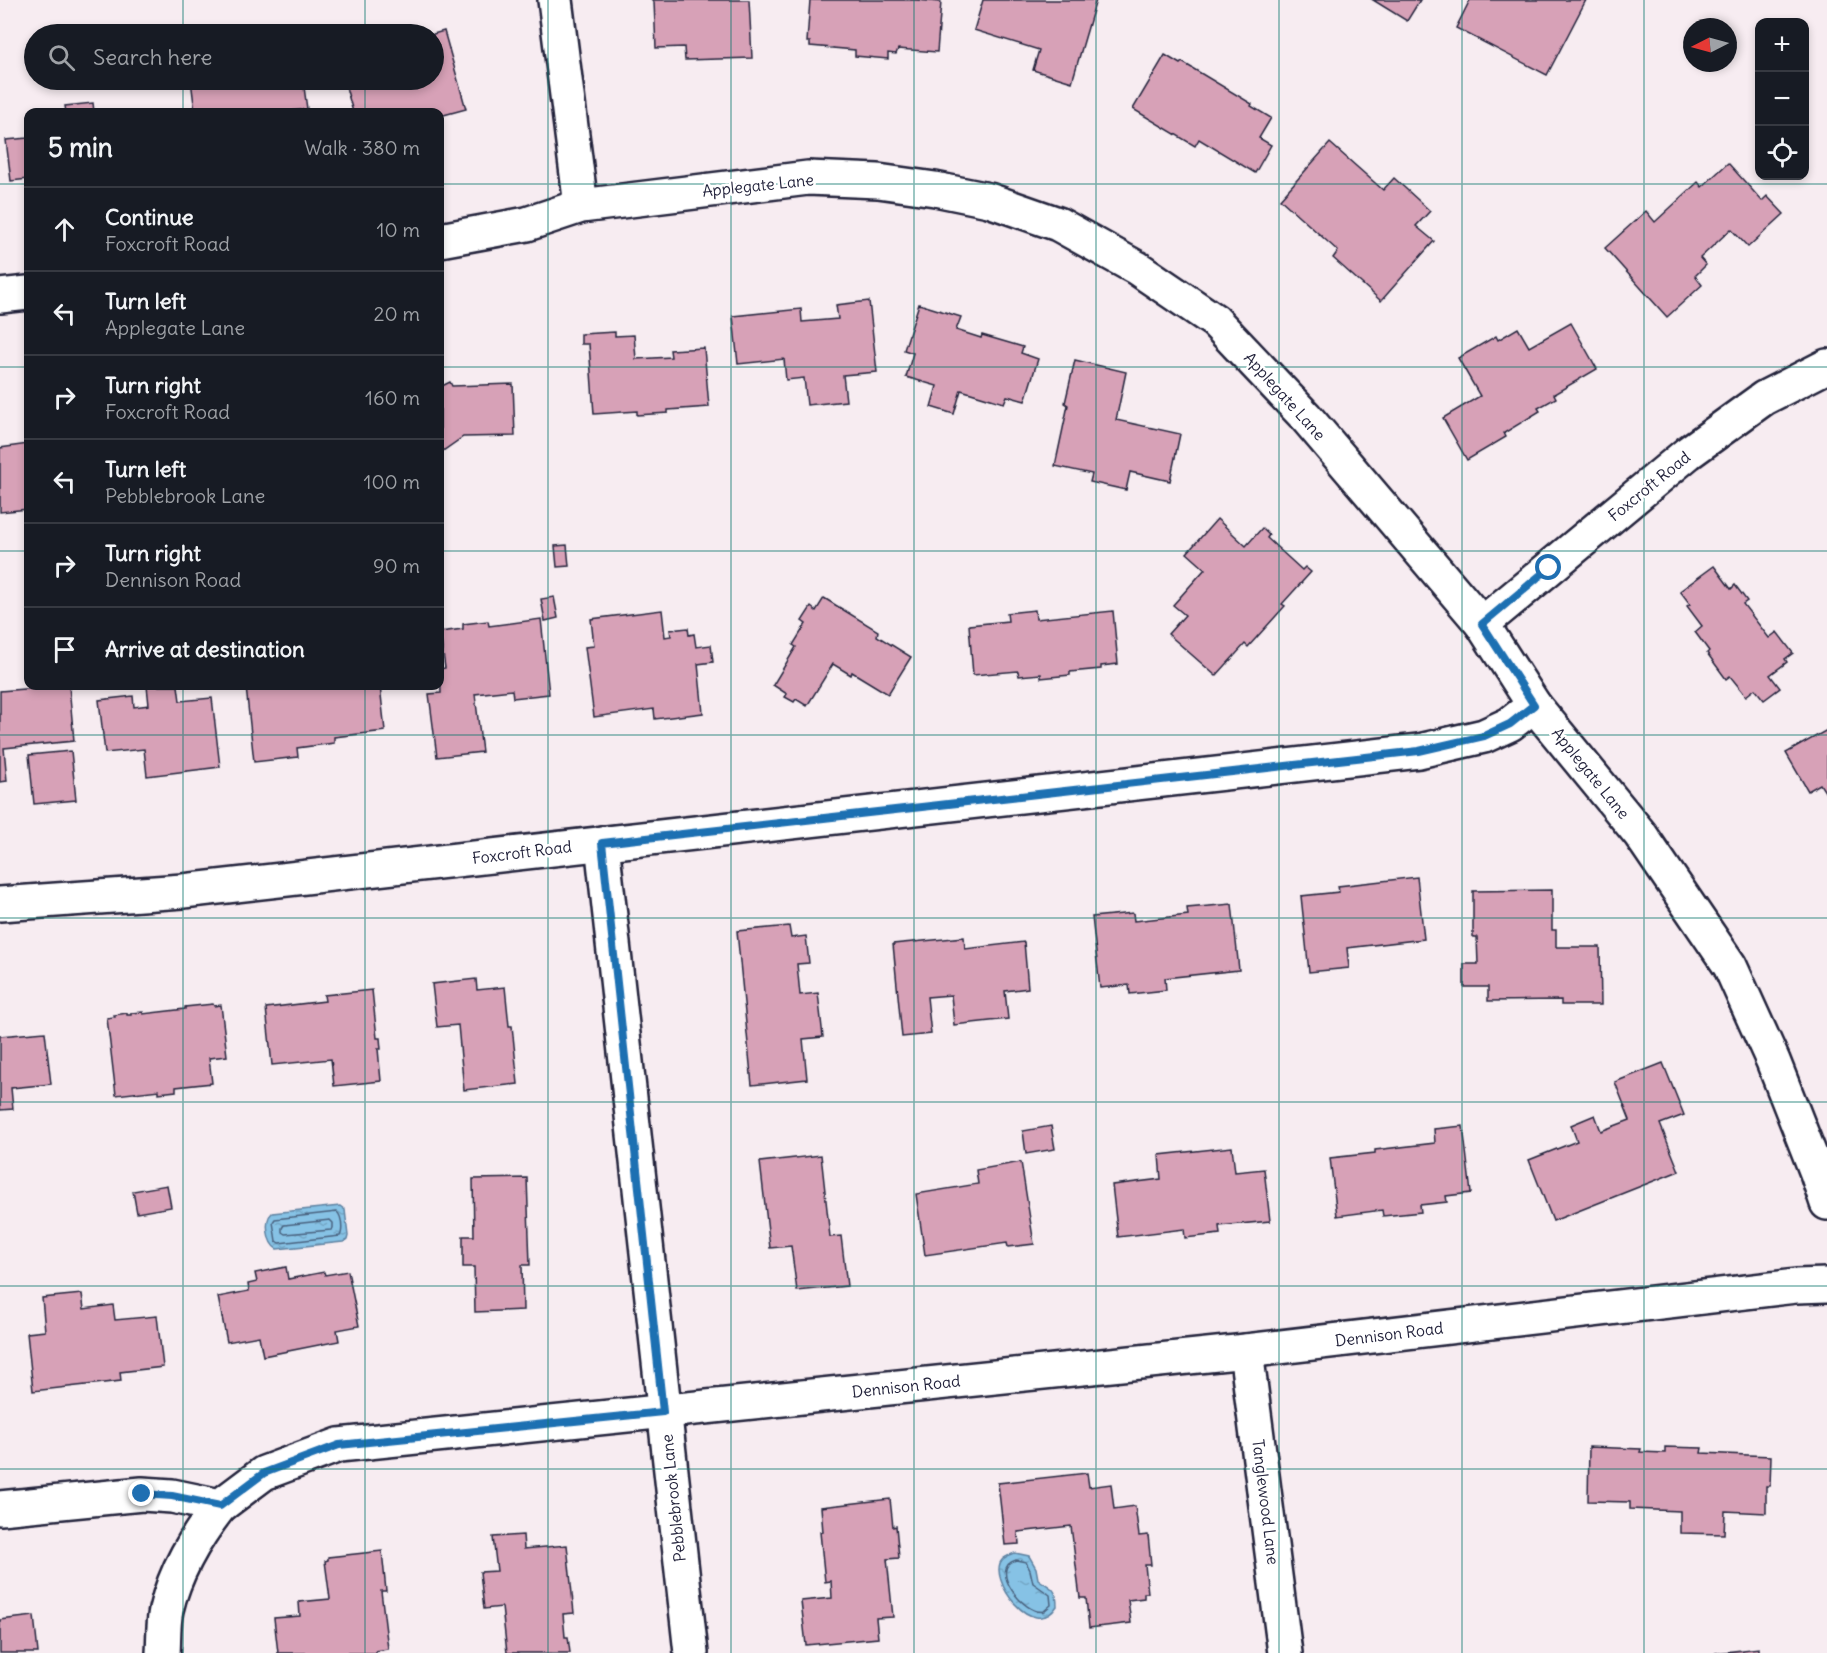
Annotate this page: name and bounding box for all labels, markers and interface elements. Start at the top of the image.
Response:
north arrow [1683,18,1737,72]
map controls [1755,18,1809,180]
button: + [1755,18,1809,72]
search box [24,24,444,90]
icon: search [45,41,78,74]
text: Search here [93,43,212,71]
button: − [1755,72,1809,126]
button: locate [1755,126,1809,180]
text: 5 min [48,131,113,164]
text: Walk · 380 m [304,135,420,160]
street label: Applegate Lane [701,169,815,201]
text: Continue [105,203,194,231]
icon: ahead [48,213,81,246]
text: 10 m [377,217,420,242]
text: Foxcroft Road [105,231,230,256]
text: Turn left [105,287,186,315]
icon: left [48,297,81,330]
text: 20 m [374,301,420,326]
text: Applegate Lane [105,315,245,340]
street label: Applegate Lane [1240,348,1330,444]
text: Turn right [105,371,201,399]
icon: right [48,381,81,414]
text: 160 m [365,385,420,410]
text: Foxcroft Road [105,399,230,424]
street label: Foxcroft Road [1604,447,1694,525]
text: Turn left [105,455,186,483]
icon: left [48,465,81,498]
text: 100 m [363,469,420,494]
text: Pebblebrook Lane [105,483,265,508]
text: Turn right [105,539,201,567]
icon: right [48,549,81,582]
text: 90 m [373,553,420,578]
route start [1535,554,1561,580]
text: Dennison Road [105,567,241,592]
icon: arrive [48,633,81,666]
text: Arrive at destination [105,635,305,663]
street label: Applegate Lane [1548,723,1634,823]
street label: Foxcroft Road [471,836,573,868]
street label: Dennison Road [1334,1317,1444,1351]
street label: Dennison Road [851,1370,961,1402]
street label: Pebblebrook Lane [656,1433,690,1563]
street label: Tanglewood Lane [1248,1438,1284,1566]
route end [128,1480,154,1506]

